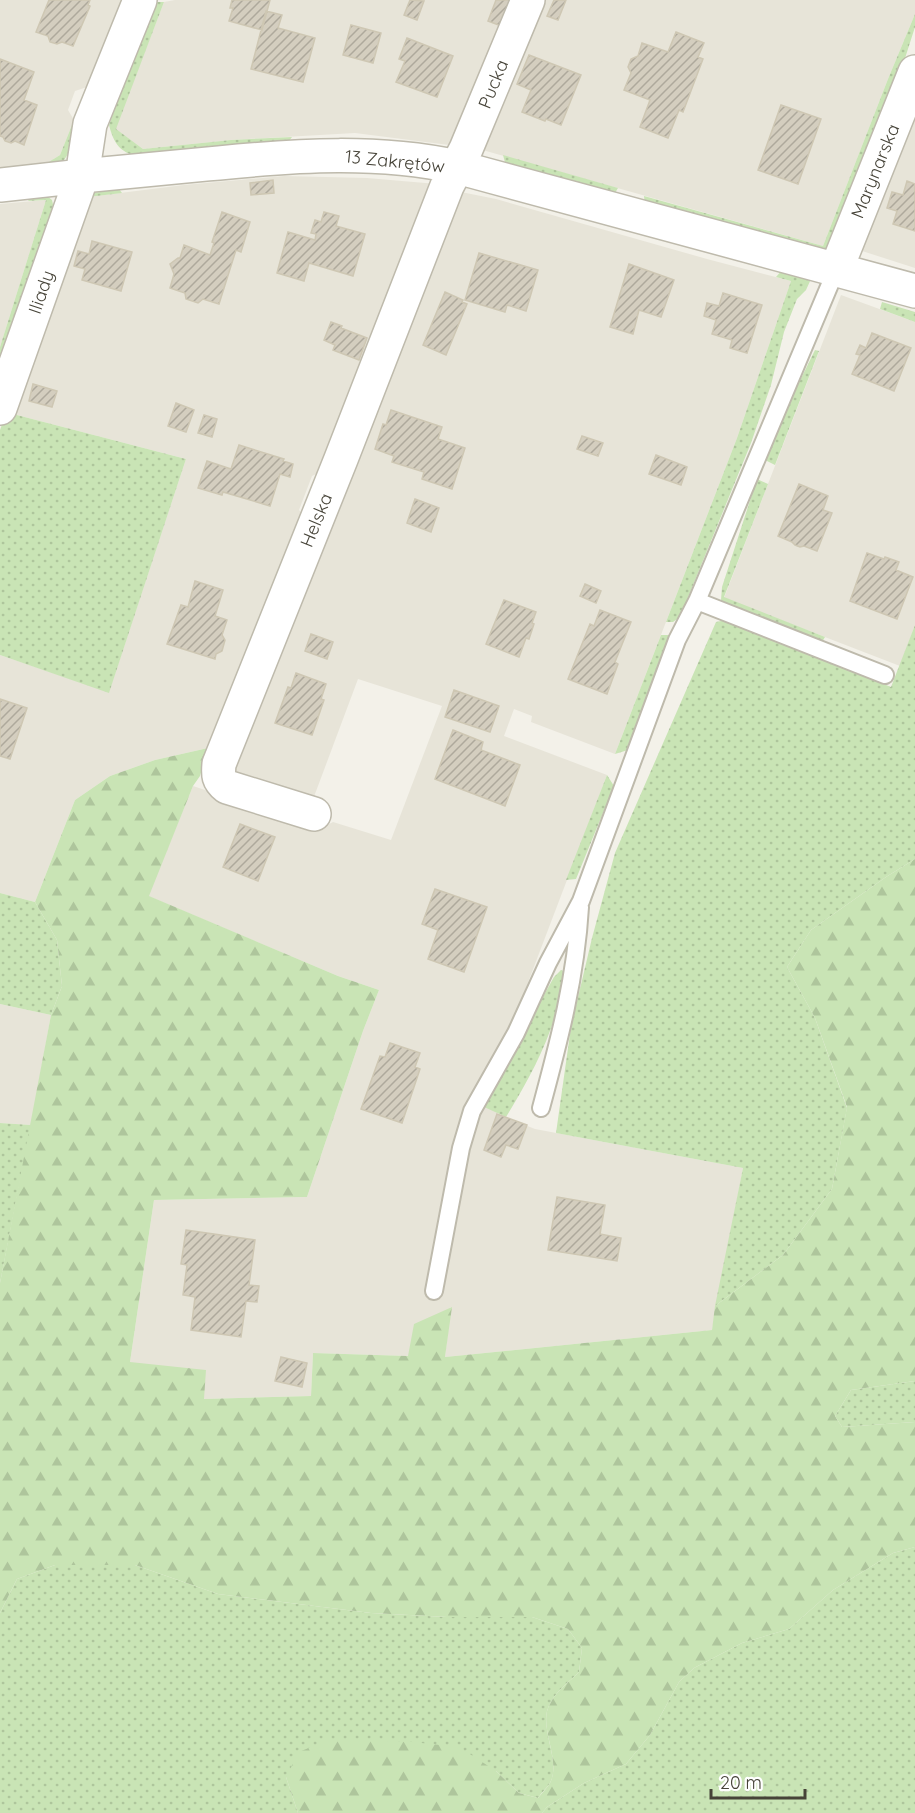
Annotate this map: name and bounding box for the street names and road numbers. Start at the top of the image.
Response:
street label: Pucka [473,56,513,112]
street label: Marynarska [846,120,904,222]
street label: 13 Zakrętów [344,144,446,178]
street label: Iliady [23,267,59,317]
street label: Helska [295,490,337,550]

